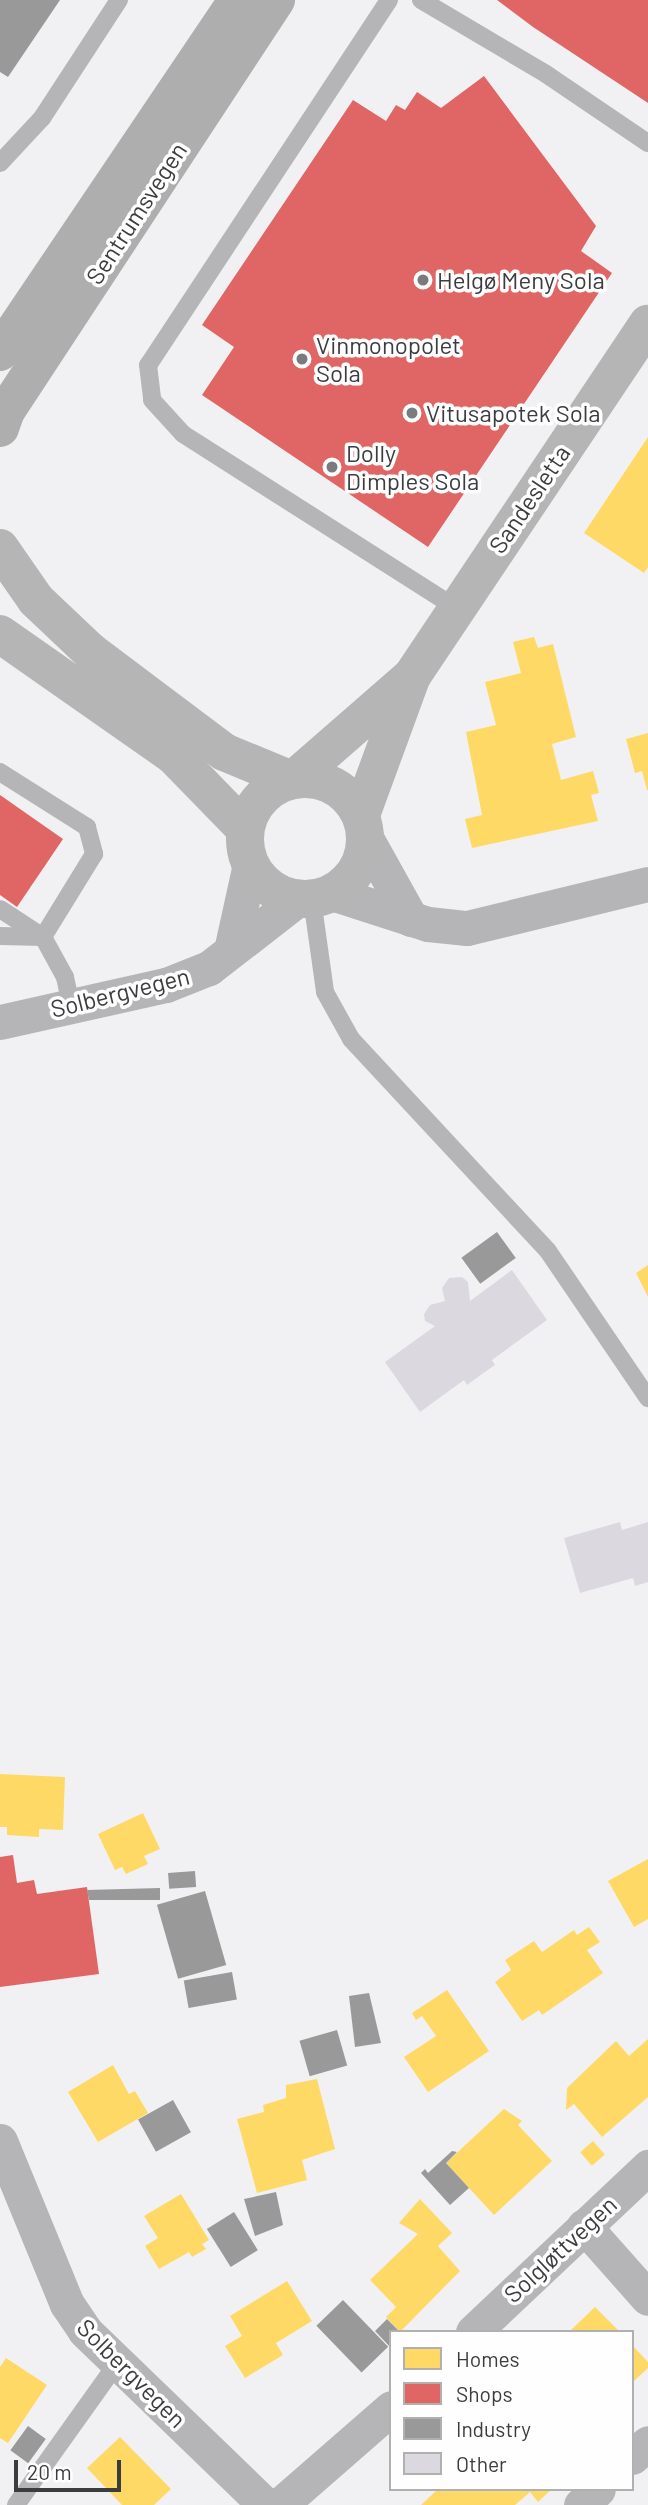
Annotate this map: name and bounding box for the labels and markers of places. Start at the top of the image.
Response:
place label: Helgø Meny Sola [437,266,605,294]
marker: Helgø Meny Sola [415,272,431,288]
place label: Vinmonopolet Sola [316,331,461,387]
marker: Vinmonopolet Sola [294,351,310,367]
place label: Vitusapotek Sola [426,399,601,427]
marker: Vitusapotek Sola [404,405,420,421]
place label: Dolly Dimples Sola [346,439,479,495]
marker: Dolly Dimples Sola [324,459,340,475]

